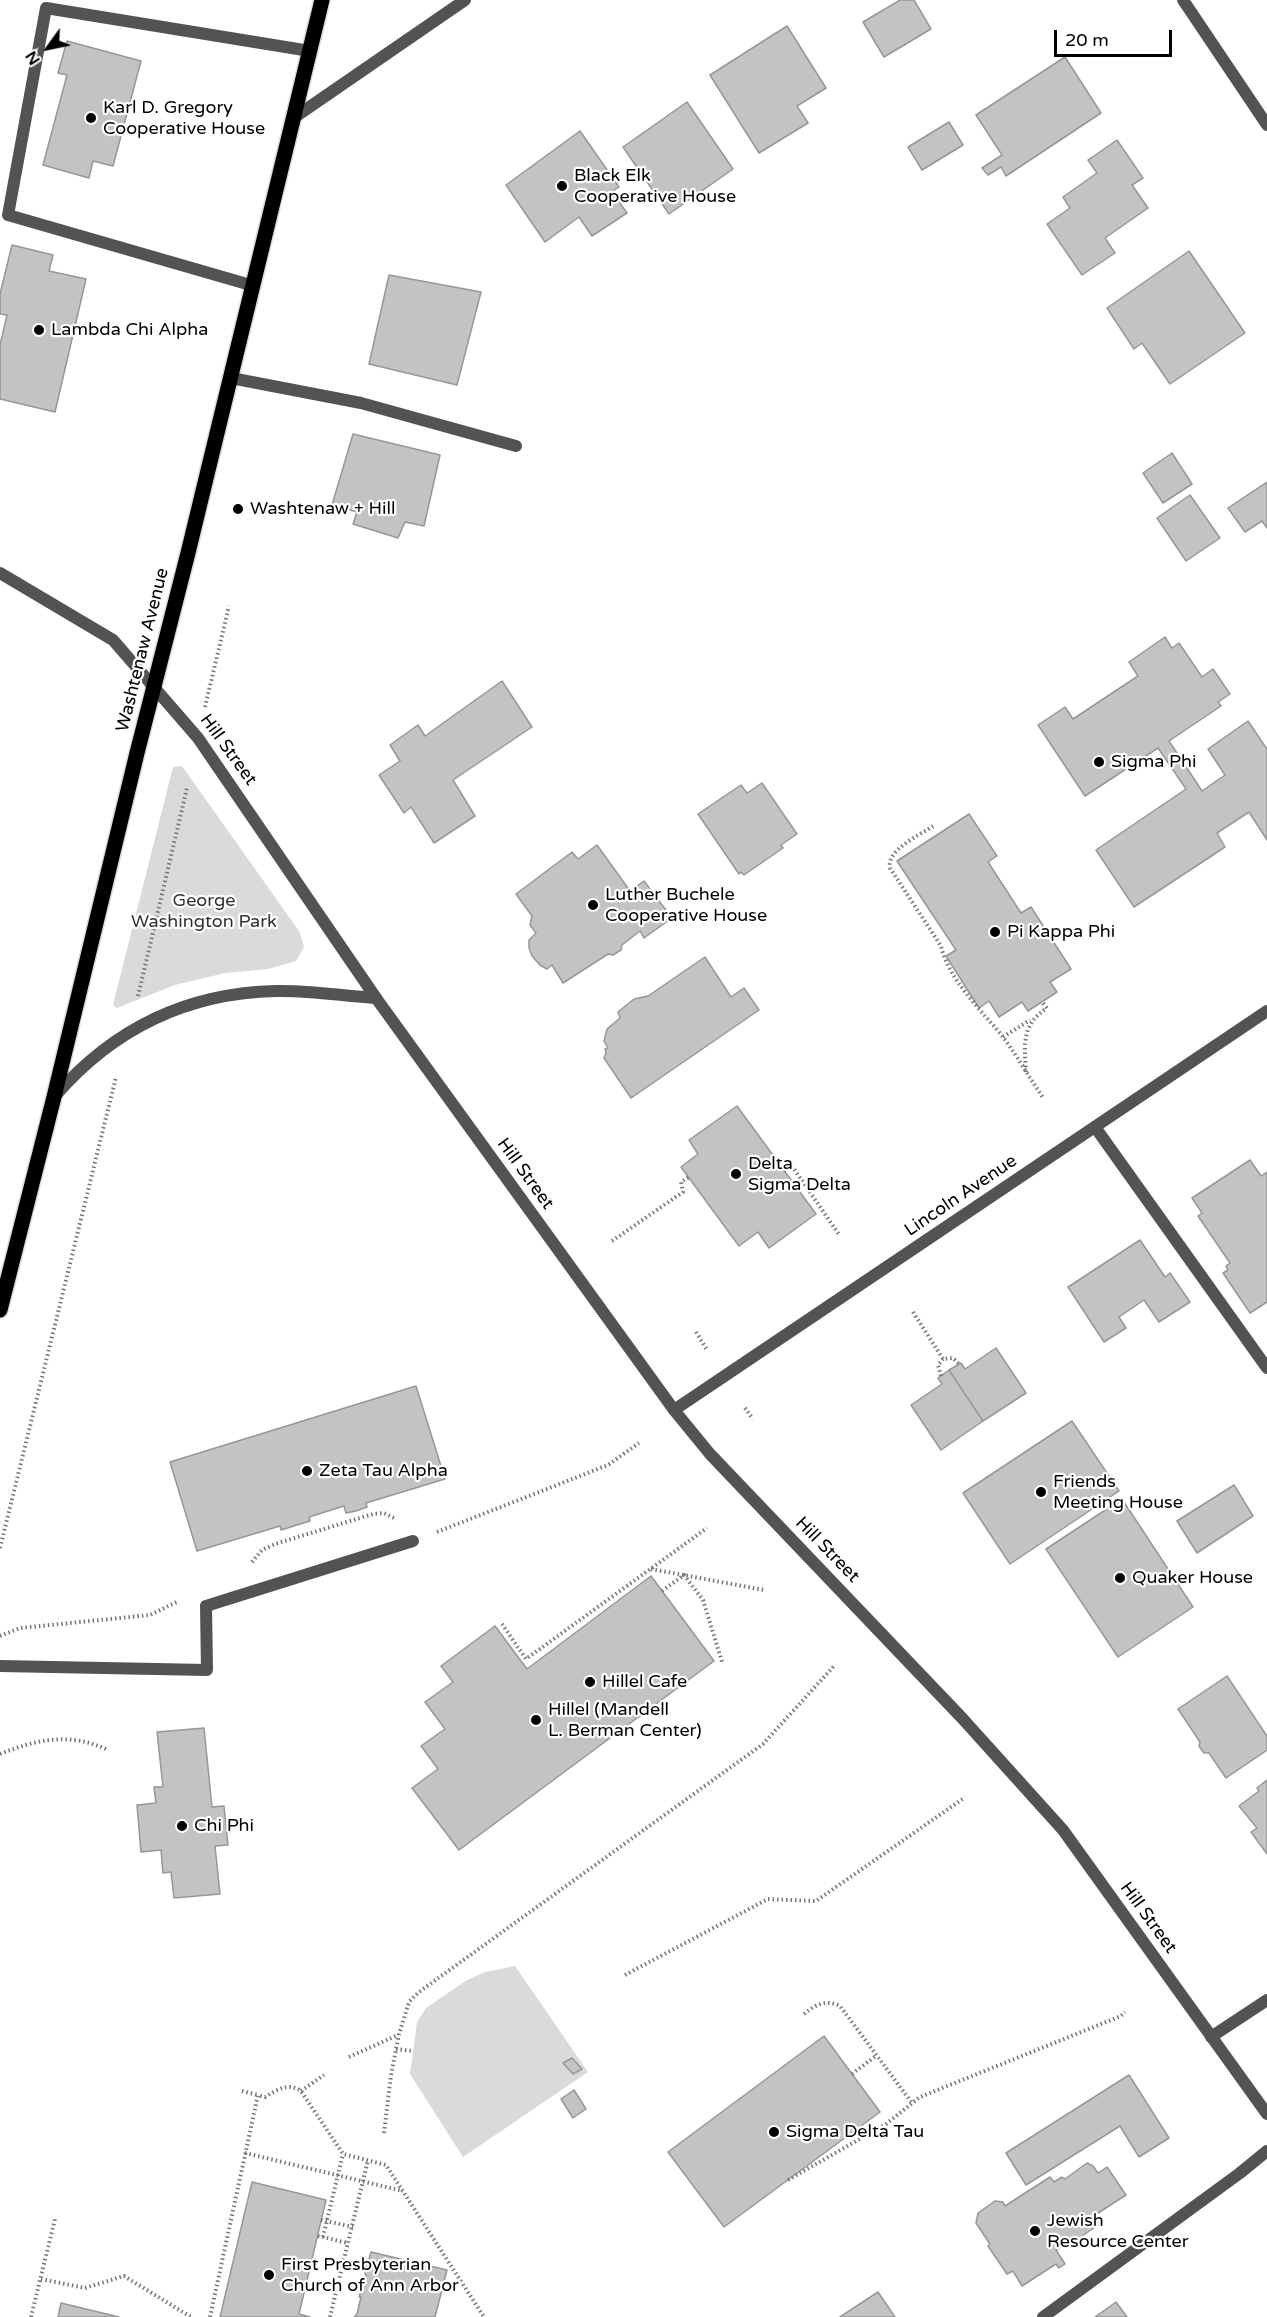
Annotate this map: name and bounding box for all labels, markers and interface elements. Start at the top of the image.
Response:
north arrow [18,18,78,78]
scale bar [1057,18,1176,56]
text: 20 m [1065,29,1109,51]
text: N [21,47,45,69]
place label: Karl D. Gregory Cooperative House [103,97,265,140]
marker: Karl D. Gregory Cooperative House [84,111,98,125]
place label: Black Elk Cooperative House [574,165,736,207]
marker: Black Elk Cooperative House [555,179,569,193]
place label: Lambda Chi Alpha [51,319,208,341]
marker: Lambda Chi Alpha [32,323,46,337]
place label: Washtenaw + Hill [250,498,395,520]
marker: Washtenaw + Hill [231,502,245,516]
street label: Washtenaw Avenue [112,566,174,734]
street label: Hill Street [195,710,261,790]
place label: Sigma Phi [1111,751,1197,773]
marker: Sigma Phi [1092,755,1106,769]
place label: Luther Buchele Cooperative House [605,884,767,926]
park label: George Washington Park [131,890,277,932]
marker: Luther Buchele Cooperative House [586,898,600,912]
place label: Pi Kappa Phi [1007,921,1115,943]
marker: Pi Kappa Phi [988,925,1002,939]
street label: Hill Street [492,1134,558,1214]
street label: Lincoln Avenue [901,1150,1021,1242]
place label: Delta Sigma Delta [748,1153,851,1196]
marker: Delta Sigma Delta [729,1167,743,1181]
place label: Zeta Tau Alpha [319,1460,448,1482]
marker: Zeta Tau Alpha [300,1464,314,1478]
place label: Friends Meeting House [1053,1471,1183,1514]
marker: Friends Meeting House [1034,1485,1048,1499]
street label: Hill Street [790,1513,864,1587]
place label: Quaker House [1132,1567,1253,1589]
marker: Quaker House [1113,1571,1127,1585]
place label: Hillel Cafe [602,1671,687,1693]
marker: Hillel Cafe [583,1675,597,1689]
place label: Hillel (Mandell L. Berman Center) [548,1699,702,1742]
marker: Hillel (Mandell L. Berman Center) [529,1713,543,1727]
place label: Chi Phi [194,1815,254,1837]
marker: Chi Phi [175,1819,189,1833]
street label: Hill Street [1115,1878,1181,1958]
place label: Sigma Delta Tau [786,2121,924,2143]
marker: Sigma Delta Tau [767,2125,781,2139]
place label: Jewish Resource Center [1047,2210,1189,2252]
marker: Jewish Resource Center [1028,2224,1042,2238]
place label: First Presbyterian Church of Ann Arbor [281,2254,459,2296]
marker: First Presbyterian Church of Ann Arbor [262,2268,276,2282]

